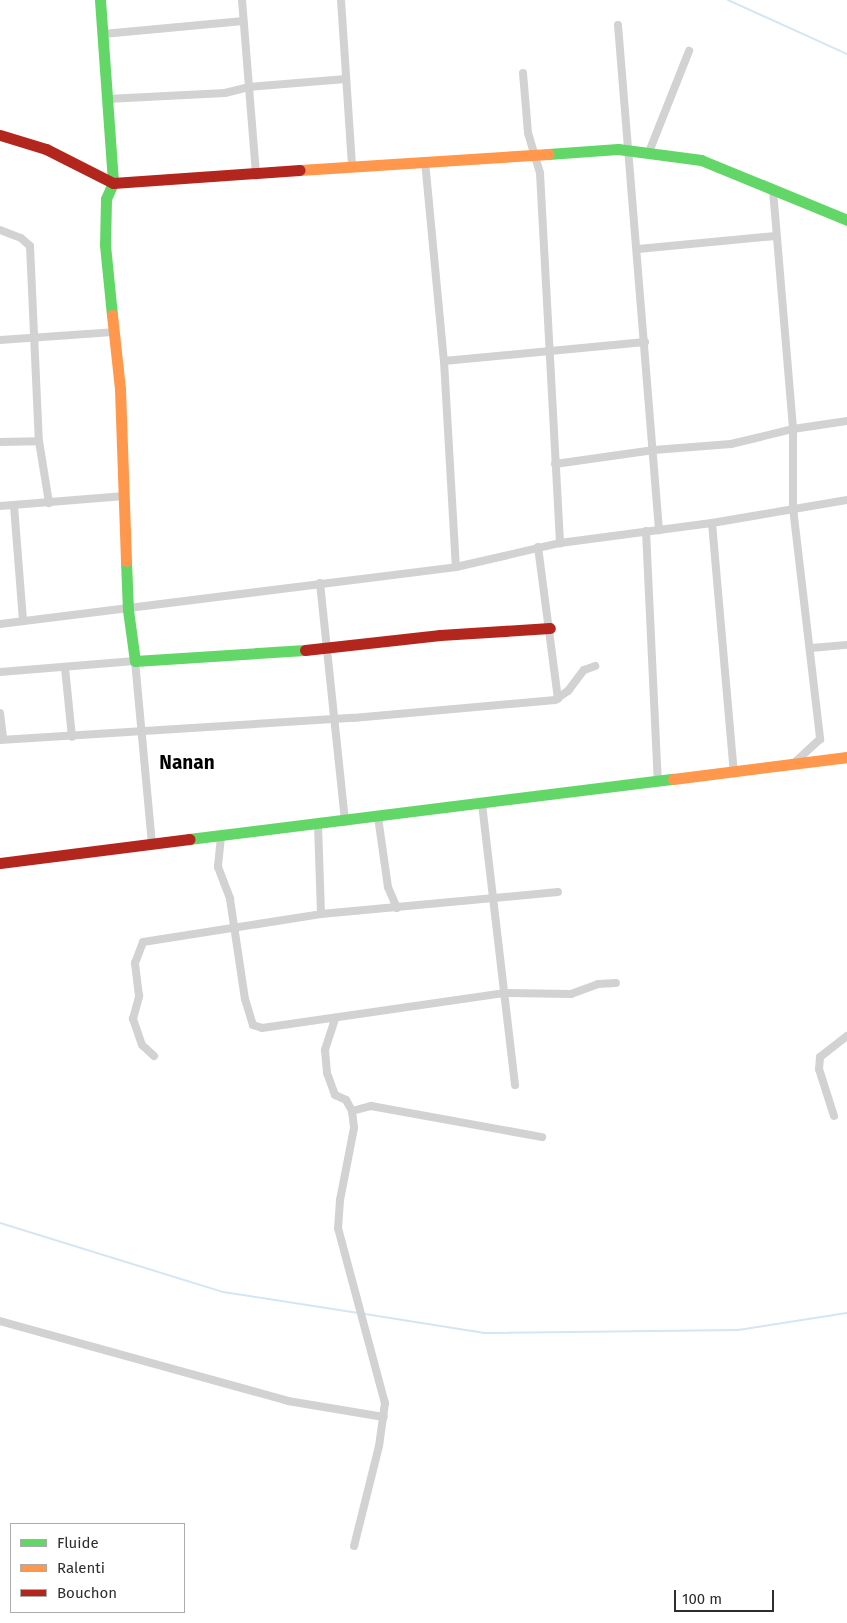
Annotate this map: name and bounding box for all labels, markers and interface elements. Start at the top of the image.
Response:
district label: Nanan [159,752,215,774]
legend [10,1523,185,1613]
text: Fluide [57,1534,99,1552]
text: Ralenti [57,1559,105,1577]
scale bar [677,1580,777,1612]
text: Bouchon [57,1584,117,1602]
text: 100 m [682,1590,722,1608]

